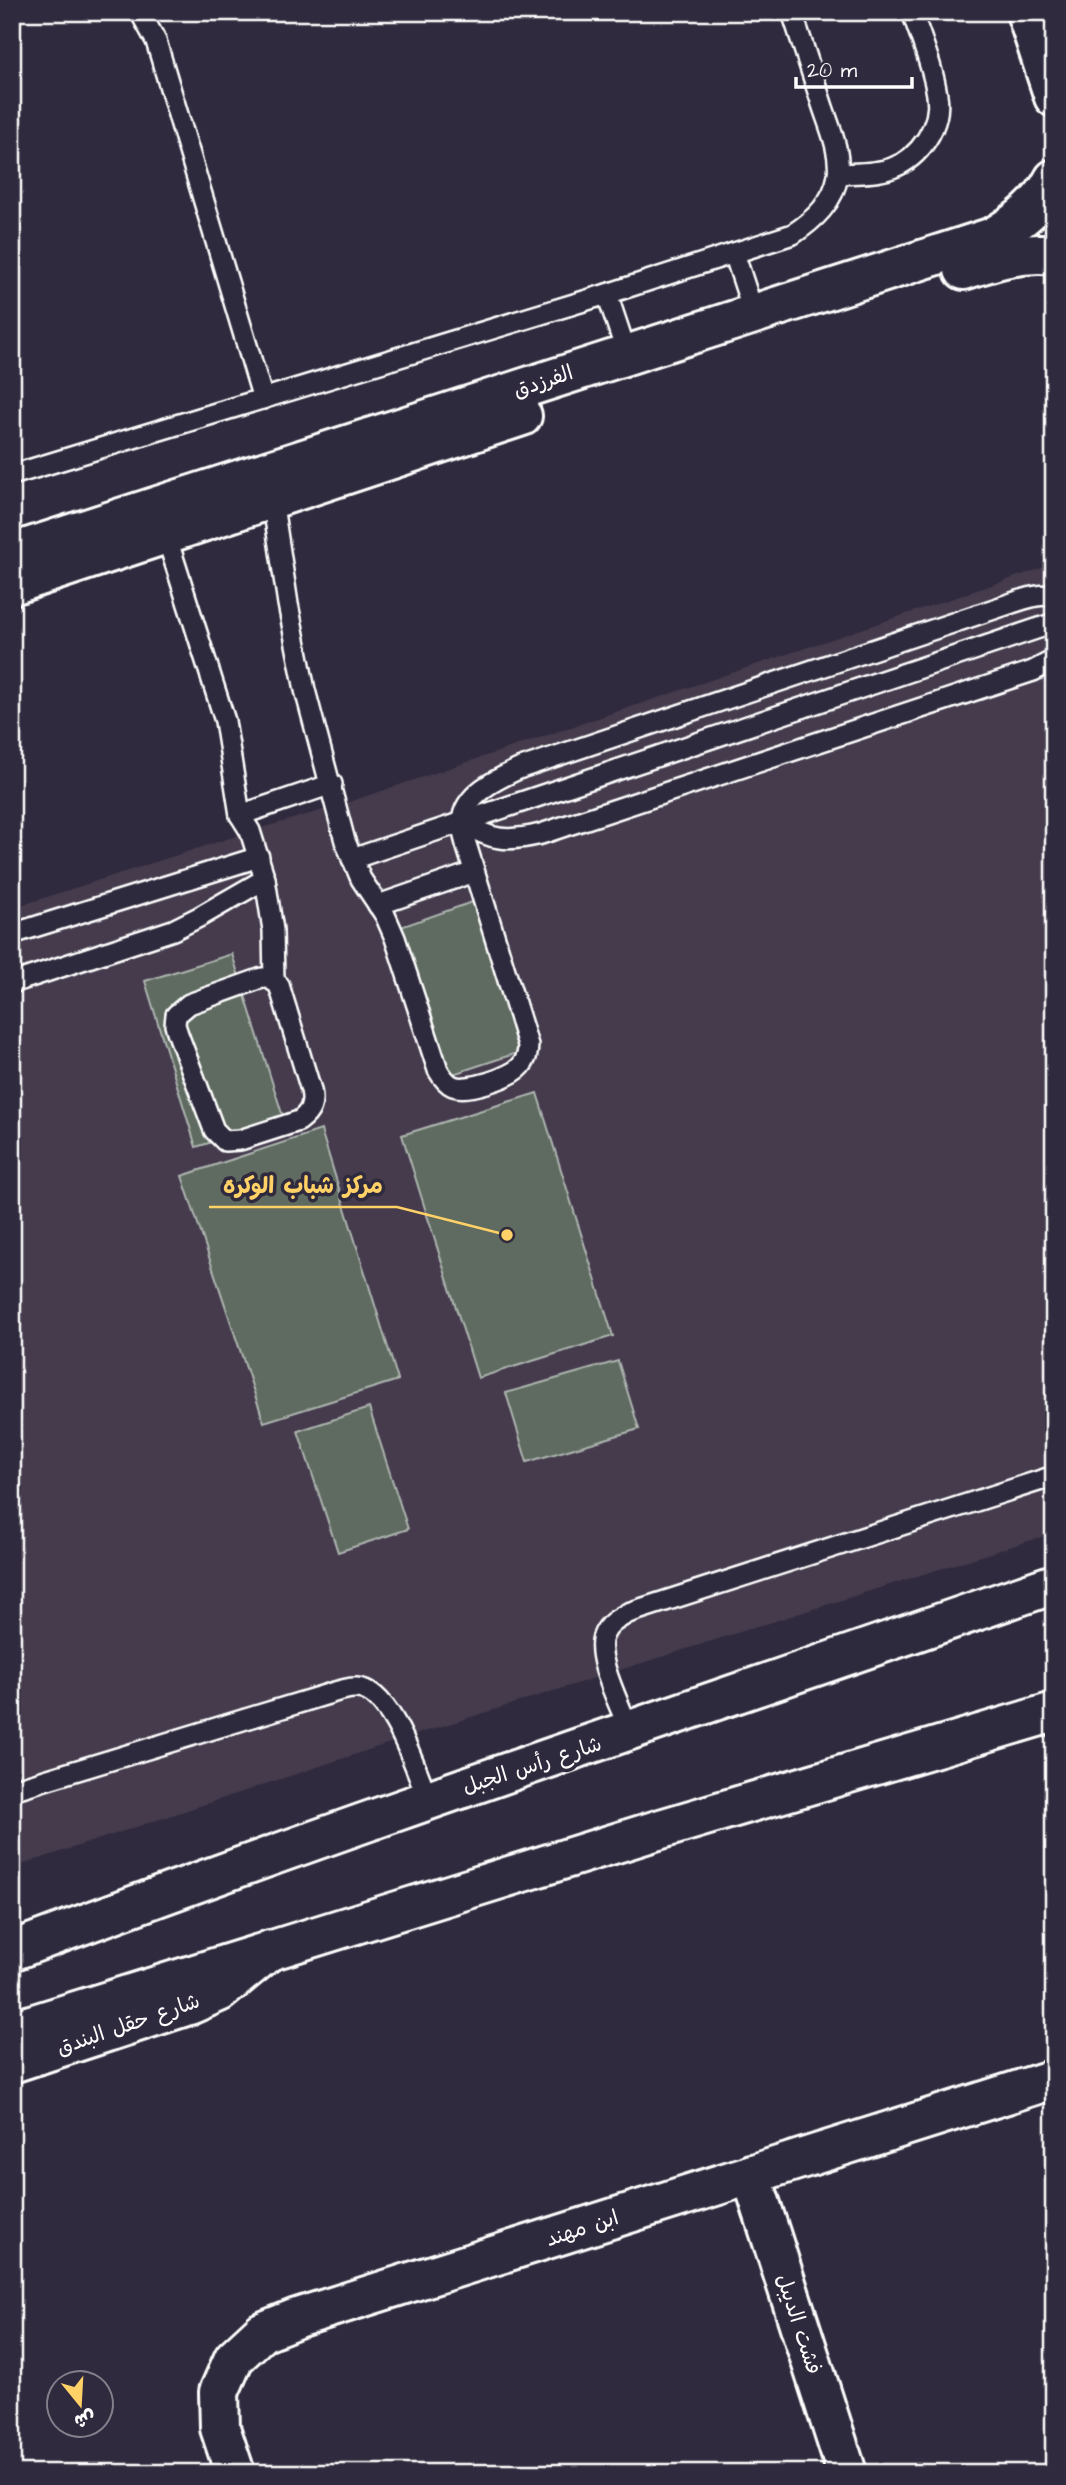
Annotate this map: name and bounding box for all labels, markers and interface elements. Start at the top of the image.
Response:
scale bar [796,46,912,90]
text: 20 m [807,56,858,85]
street label: الفرزدق [510,358,577,405]
callout: مركز شباب الوكره [209,1163,397,1207]
text: مركز شباب الوكره [223,1170,383,1202]
street label: شارع رأس الجبل [459,1729,606,1802]
street label: شارع حقل البندق [53,1986,204,2063]
street label: ابن مهند [542,2203,622,2254]
street label: فشت الديبل [769,2270,828,2378]
north arrow [46,2370,116,2440]
text: ش [71,2403,99,2435]

